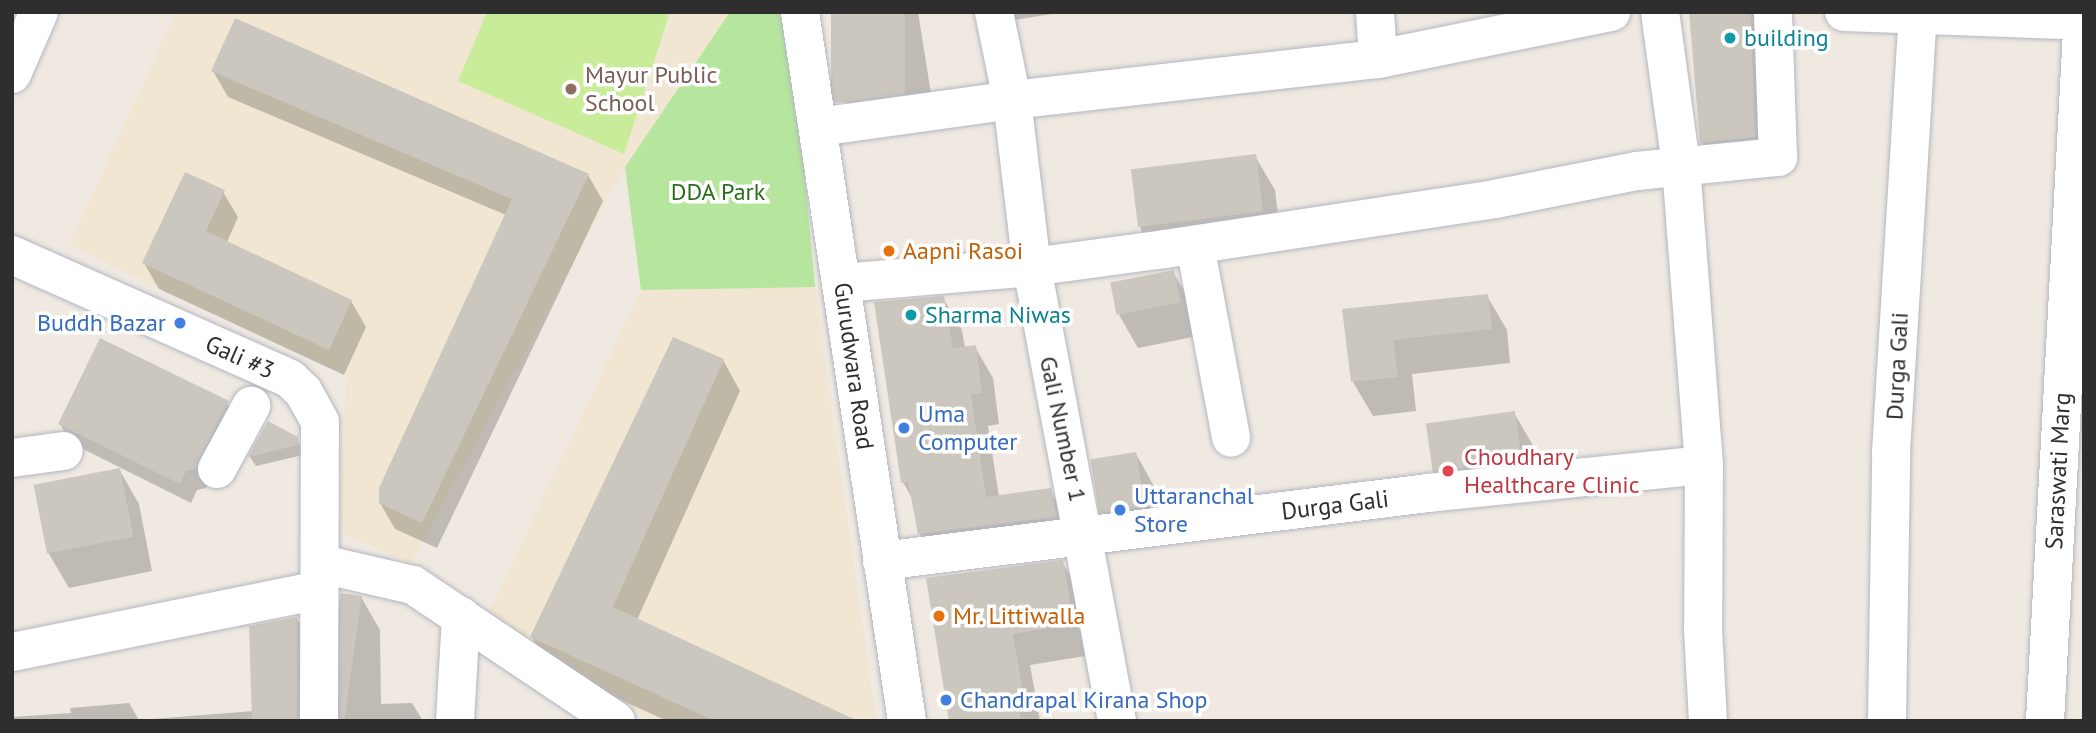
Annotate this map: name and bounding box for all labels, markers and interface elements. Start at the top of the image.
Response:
place label: building [1744,24,1829,52]
marker: building [1722,30,1738,46]
place label: Mayur Public School [585,61,717,117]
marker: Mayur Public School [563,81,579,97]
park label: DDA Park [670,178,766,206]
place label: Aapni Rasoi [903,237,1023,265]
marker: Aapni Rasoi [881,243,897,259]
street label: Gurudwara Road [828,281,880,451]
place label: Sharma Niwas [925,301,1071,329]
marker: Sharma Niwas [903,307,919,323]
place label: Buddh Bazar [37,309,166,337]
street label: Durga Gali [1880,311,1914,421]
marker: Buddh Bazar [172,315,188,331]
street label: Gali #3 [201,329,279,385]
street label: Gali Number 1 [1034,354,1092,504]
street label: Saraswati Marg [2040,392,2076,550]
place label: Uma Computer [918,400,1017,456]
marker: Uma Computer [896,420,912,436]
place label: Choudhary Healthcare Clinic [1464,443,1640,499]
marker: Choudhary Healthcare Clinic [1438,461,1458,481]
place label: Uttaranchal Store [1134,482,1254,538]
street label: Durga Gali [1280,484,1390,526]
marker: Uttaranchal Store [1112,502,1128,518]
place label: Mr. Littiwalla [953,602,1087,630]
marker: Mr. Littiwalla [931,608,947,624]
place label: Chandrapal Kirana Shop [960,686,1207,714]
marker: Chandrapal Kirana Shop [938,692,954,708]

